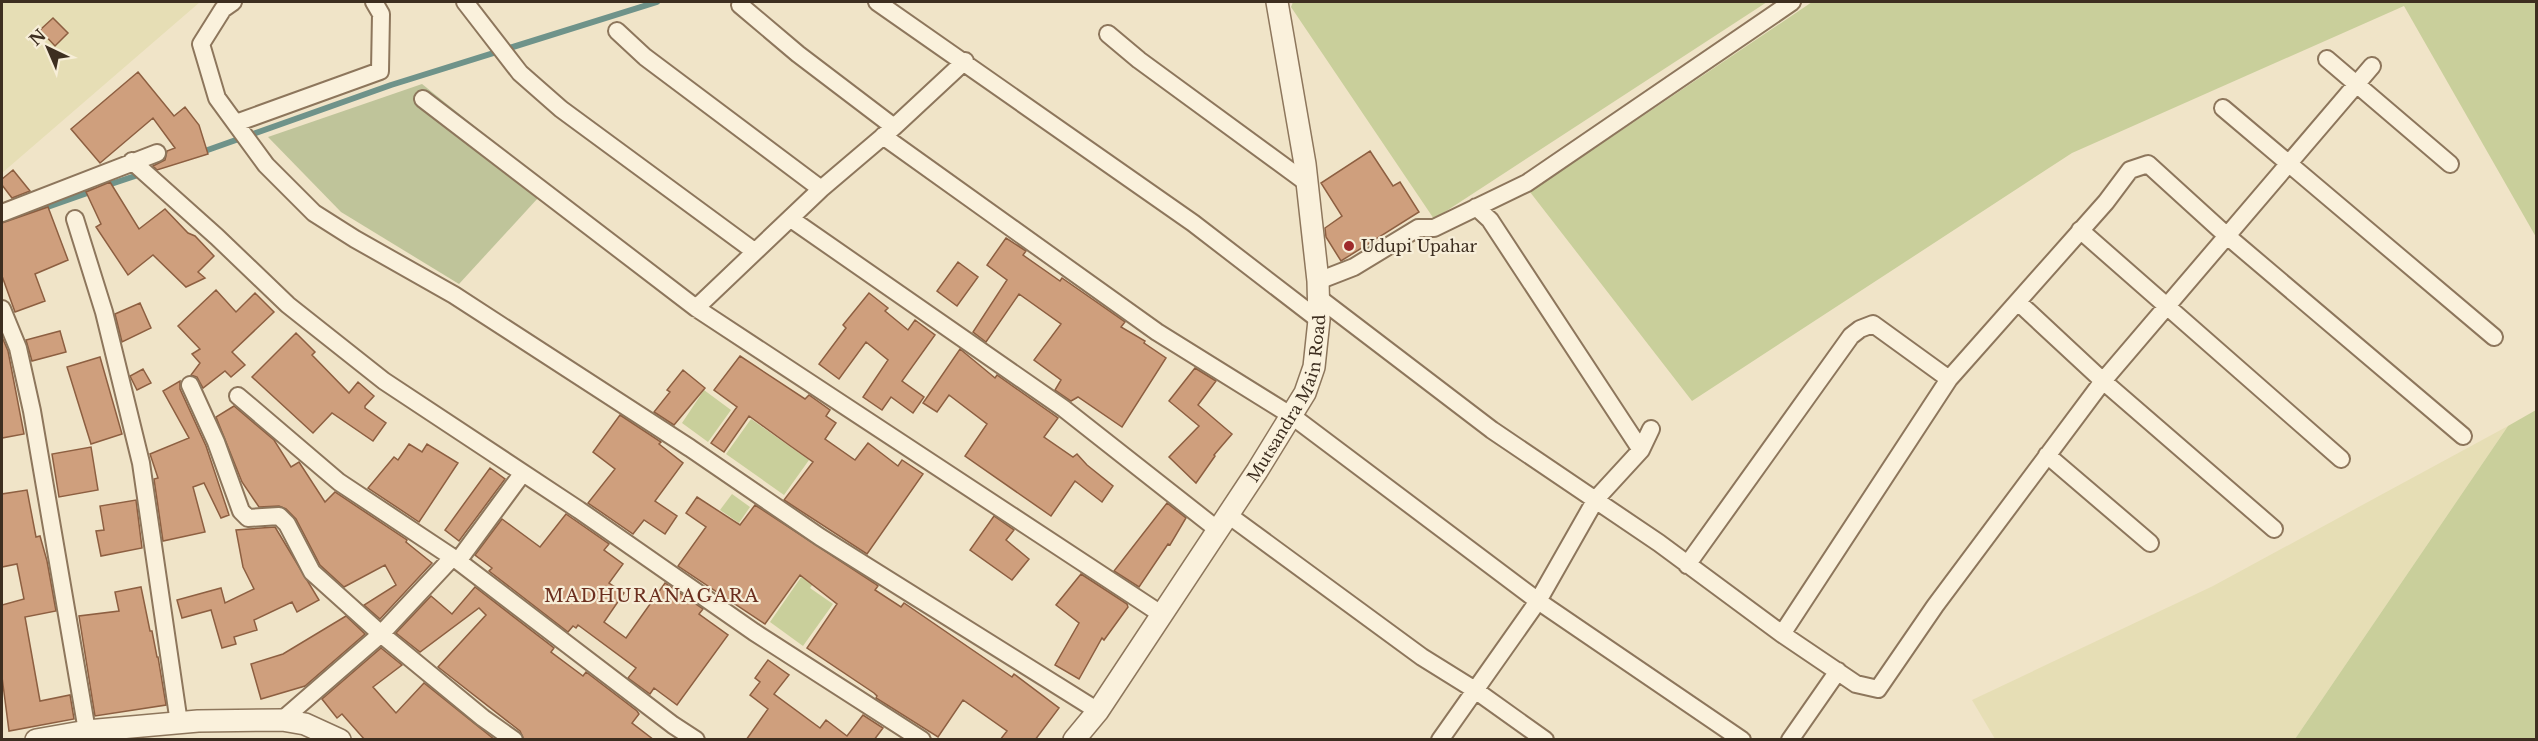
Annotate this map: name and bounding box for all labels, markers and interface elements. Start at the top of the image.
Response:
north arrow [18,18,78,78]
text: N [25,25,50,50]
place label: Udupi Upahar [1361,236,1478,256]
marker: Udupi Upahar [1342,239,1356,253]
street label: Mutsandra Main Road [1243,314,1329,486]
district label: MADHURANAGARA [544,585,760,607]

